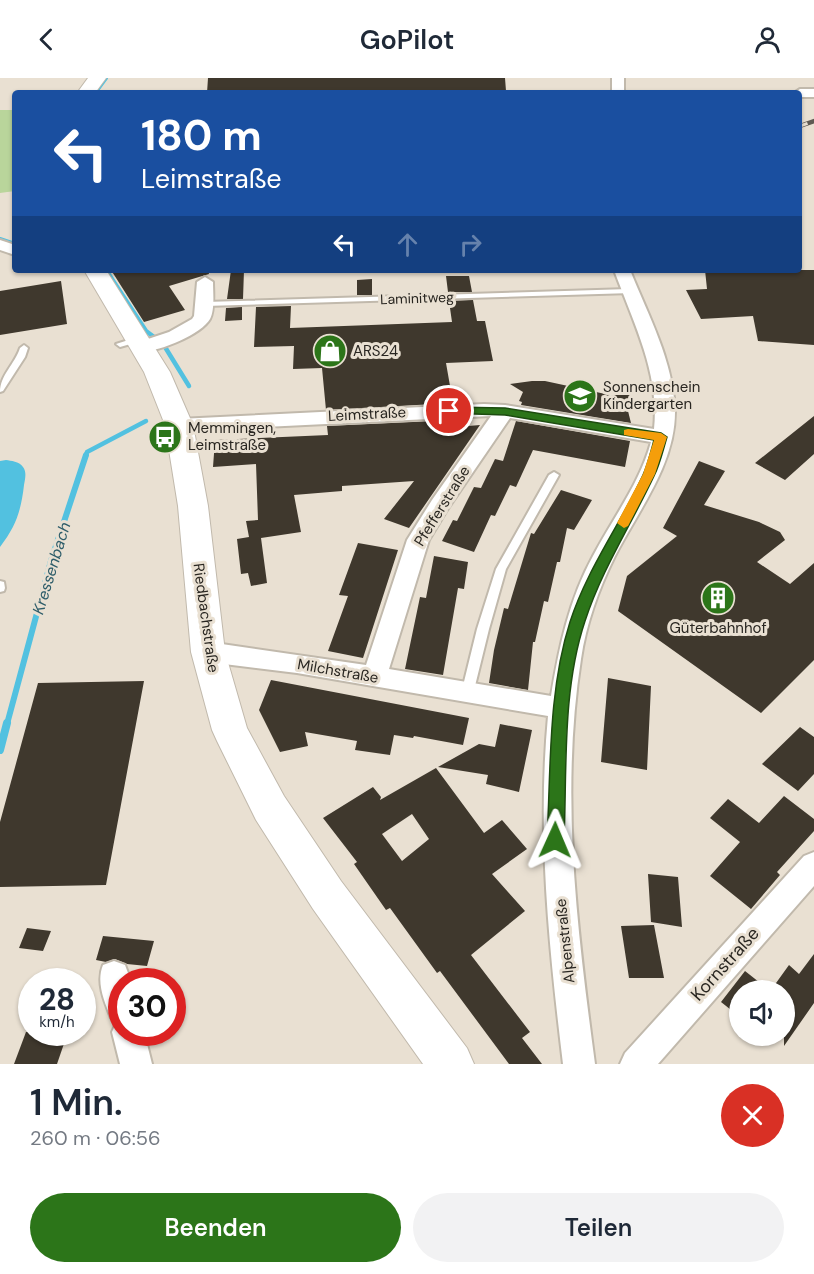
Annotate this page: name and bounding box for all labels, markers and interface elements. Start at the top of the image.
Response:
text: GoPilot [360,22,454,57]
icon: back [30,23,63,56]
icon: person [751,23,784,56]
text: 180 m [141,108,262,163]
icon: left [42,114,120,192]
text: Leimstraße [141,161,282,196]
icon: left [328,228,361,261]
icon: ahead [391,228,424,261]
icon: right [454,228,487,261]
street label: Laminitweg [380,288,454,308]
shop icon: ARS24 [312,333,348,369]
place label: ARS24 [353,341,398,361]
place label: Sonnenschein Kindergarten [603,377,700,414]
school or university icon: Sonnenschein Kindergarten [562,378,598,414]
pin [423,385,474,436]
icon: arrive [432,394,465,427]
street label: Leimstraße [327,402,407,426]
place label: Memmingen, Leimstraße [188,418,276,455]
bus stop icon: Memmingen, Leimstraße [147,419,183,455]
street label: Pfefferstraße [409,462,475,550]
water label: Kressenbach [27,519,75,617]
street label: Riedbachstraße [188,562,224,674]
building icon: Güterbahnhof [700,580,736,616]
place label: Güterbahnhof [669,618,767,638]
street label: Milchstraße [296,654,380,688]
position arrow [523,808,587,872]
street label: Alpenstraße [551,898,579,984]
street label: Kornstraße [685,922,765,1006]
speed limit sign: 30 [108,968,186,1046]
text: 28 [39,980,75,1019]
map controls [729,980,795,1046]
button: sound [729,980,795,1046]
text: km/h [39,1012,75,1032]
text: 1 Min. [30,1079,122,1126]
button: close [721,1084,784,1147]
text: 260 m · 06:56 [30,1125,161,1151]
button: Beenden [30,1193,401,1262]
button: Teilen [413,1193,784,1262]

